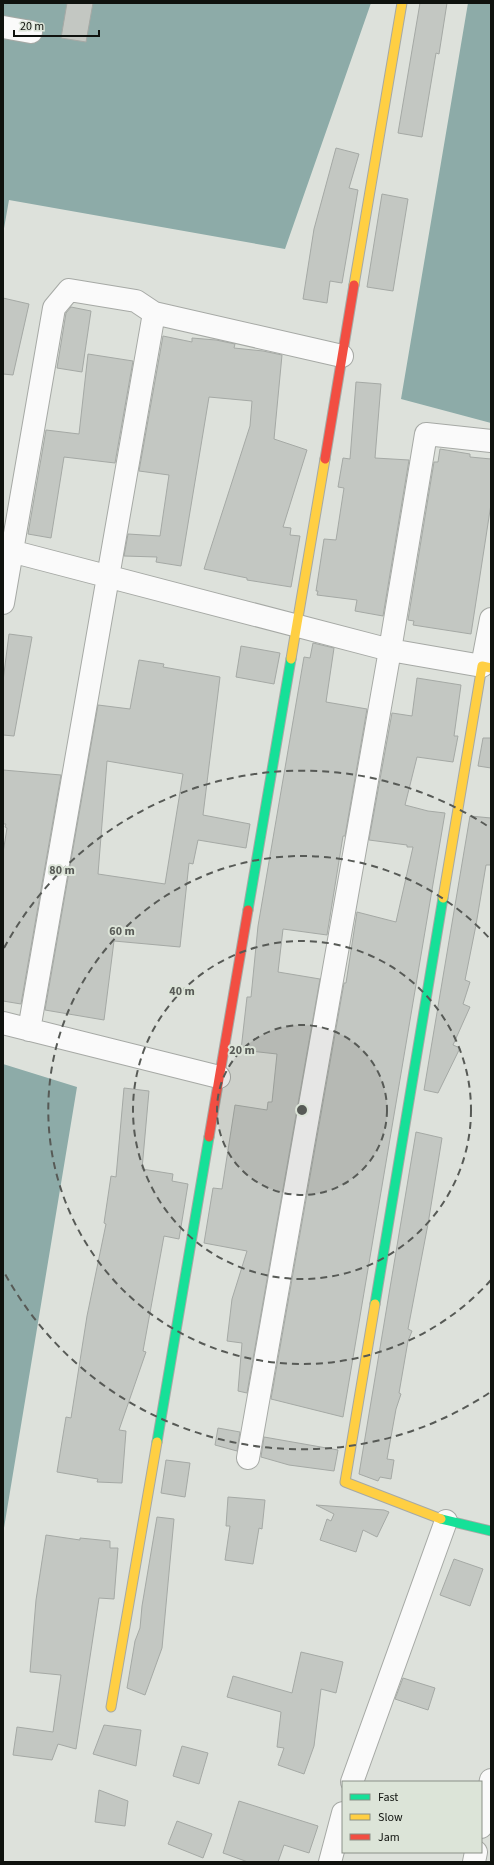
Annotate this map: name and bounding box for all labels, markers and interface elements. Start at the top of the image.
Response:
scale bar [14,12,99,38]
text: 20 m [20,18,44,35]
text: 80 m [49,862,75,879]
text: 60 m [109,923,135,940]
text: 40 m [169,983,195,1000]
text: 20 m [229,1042,255,1059]
centre of rings [295,1103,309,1117]
legend [342,1781,482,1853]
text: Fast [378,1789,398,1806]
text: Slow [378,1809,403,1826]
text: Jam [378,1829,400,1846]

